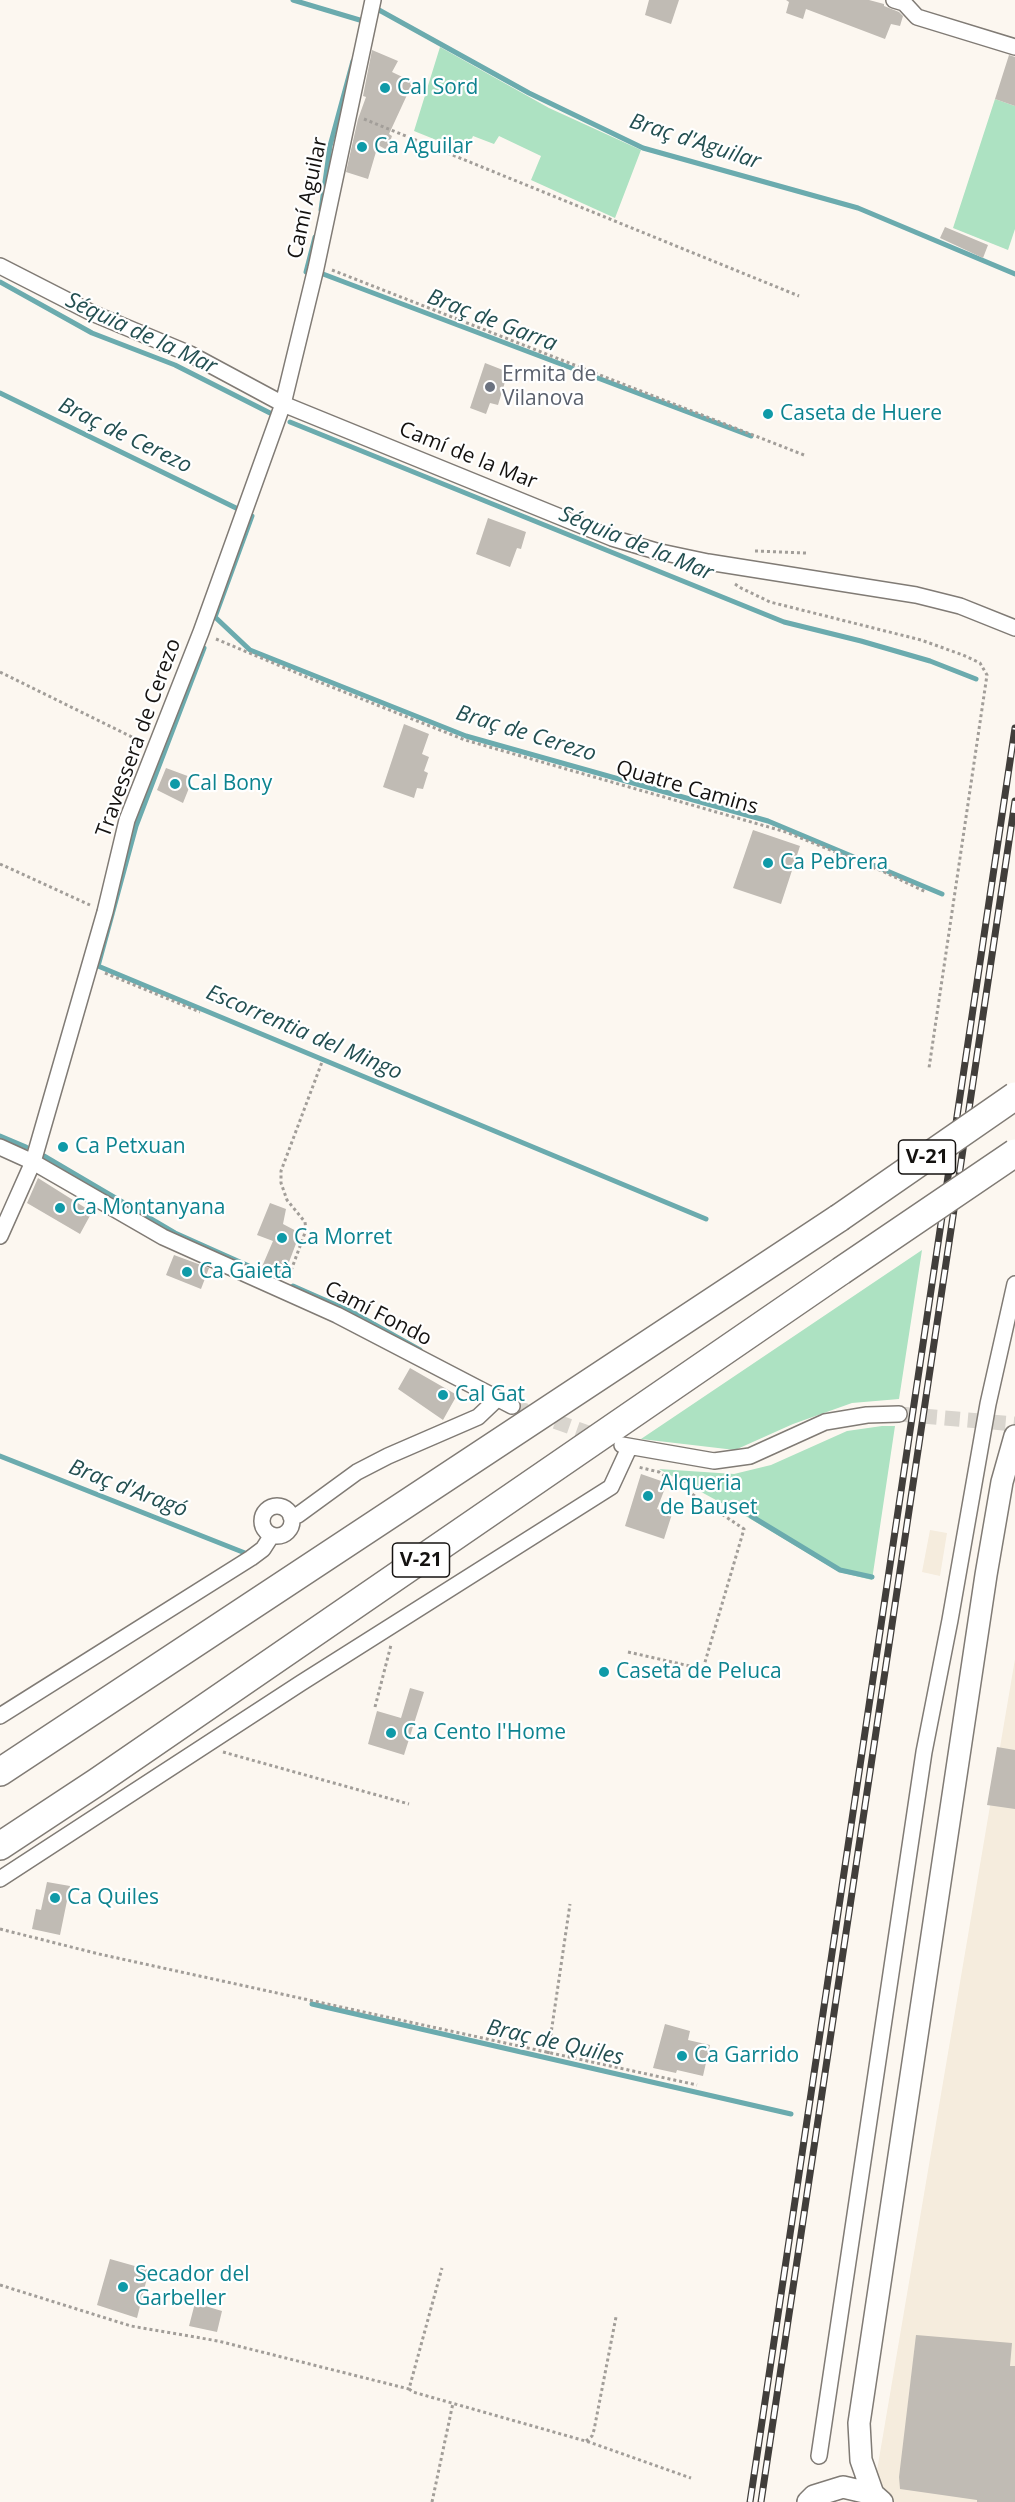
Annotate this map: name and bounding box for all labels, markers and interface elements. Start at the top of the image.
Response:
place label: Cal Sord [397,75,478,101]
marker: Cal Sord [378,81,392,95]
water label: Braç d'Aguilar [626,108,764,176]
place label: Ca Aguilar [374,134,473,160]
street label: Camí Aguilar [283,135,333,261]
marker: Ca Aguilar [355,140,369,154]
water label: Braç de Garra [424,284,560,358]
water label: Séquia de la Mar [61,287,221,381]
place label: Ermita de Vilanova [502,362,596,412]
marker: Ermita de Vilanova [483,380,497,394]
water label: Braç de Cerezo [54,392,196,480]
place label: Caseta de Huere [780,401,942,427]
marker: Caseta de Huere [761,407,775,421]
street label: Camí de la Mar [395,417,541,495]
water label: Séquia de la Mar [555,501,717,587]
street label: Travessera de Cerezo [91,635,187,841]
water label: Braç de Cerezo [453,700,599,768]
street label: Quatre Camins [613,756,761,820]
place label: Cal Bony [187,771,272,797]
marker: Cal Bony [168,777,182,791]
place label: Ca Pebrera [780,850,888,876]
marker: Ca Pebrera [761,856,775,870]
water label: Escorrentia del Mingo [202,980,406,1086]
place label: Ca Petxuan [75,1134,186,1160]
marker: Ca Petxuan [56,1140,70,1154]
road number: V-21 [898,1140,956,1174]
place label: Ca Montanyana [72,1195,226,1221]
marker: Ca Montanyana [53,1201,67,1215]
place label: Ca Morret [294,1225,392,1251]
marker: Ca Morret [275,1231,289,1245]
place label: Ca Gaietà [199,1259,293,1285]
marker: Ca Gaietà [180,1265,194,1279]
street label: Camí Fondo [320,1276,436,1352]
place label: Cal Gat [455,1382,525,1408]
marker: Cal Gat [436,1388,450,1402]
water label: Braç d'Aragó [65,1454,191,1524]
place label: Alqueria de Bauset [660,1471,757,1521]
marker: Alqueria de Bauset [641,1489,655,1503]
road number: V-21 [392,1543,450,1577]
place label: Caseta de Peluca [616,1659,782,1685]
marker: Caseta de Peluca [597,1665,611,1679]
place label: Ca Cento l'Home [403,1720,566,1746]
marker: Ca Cento l'Home [384,1726,398,1740]
place label: Ca Quiles [67,1885,159,1911]
marker: Ca Quiles [48,1891,62,1905]
water label: Braç de Quiles [484,2014,626,2072]
place label: Ca Garrido [694,2043,799,2069]
marker: Ca Garrido [675,2049,689,2063]
place label: Secador del Garbeller [135,2262,249,2312]
marker: Secador del Garbeller [116,2280,130,2294]

